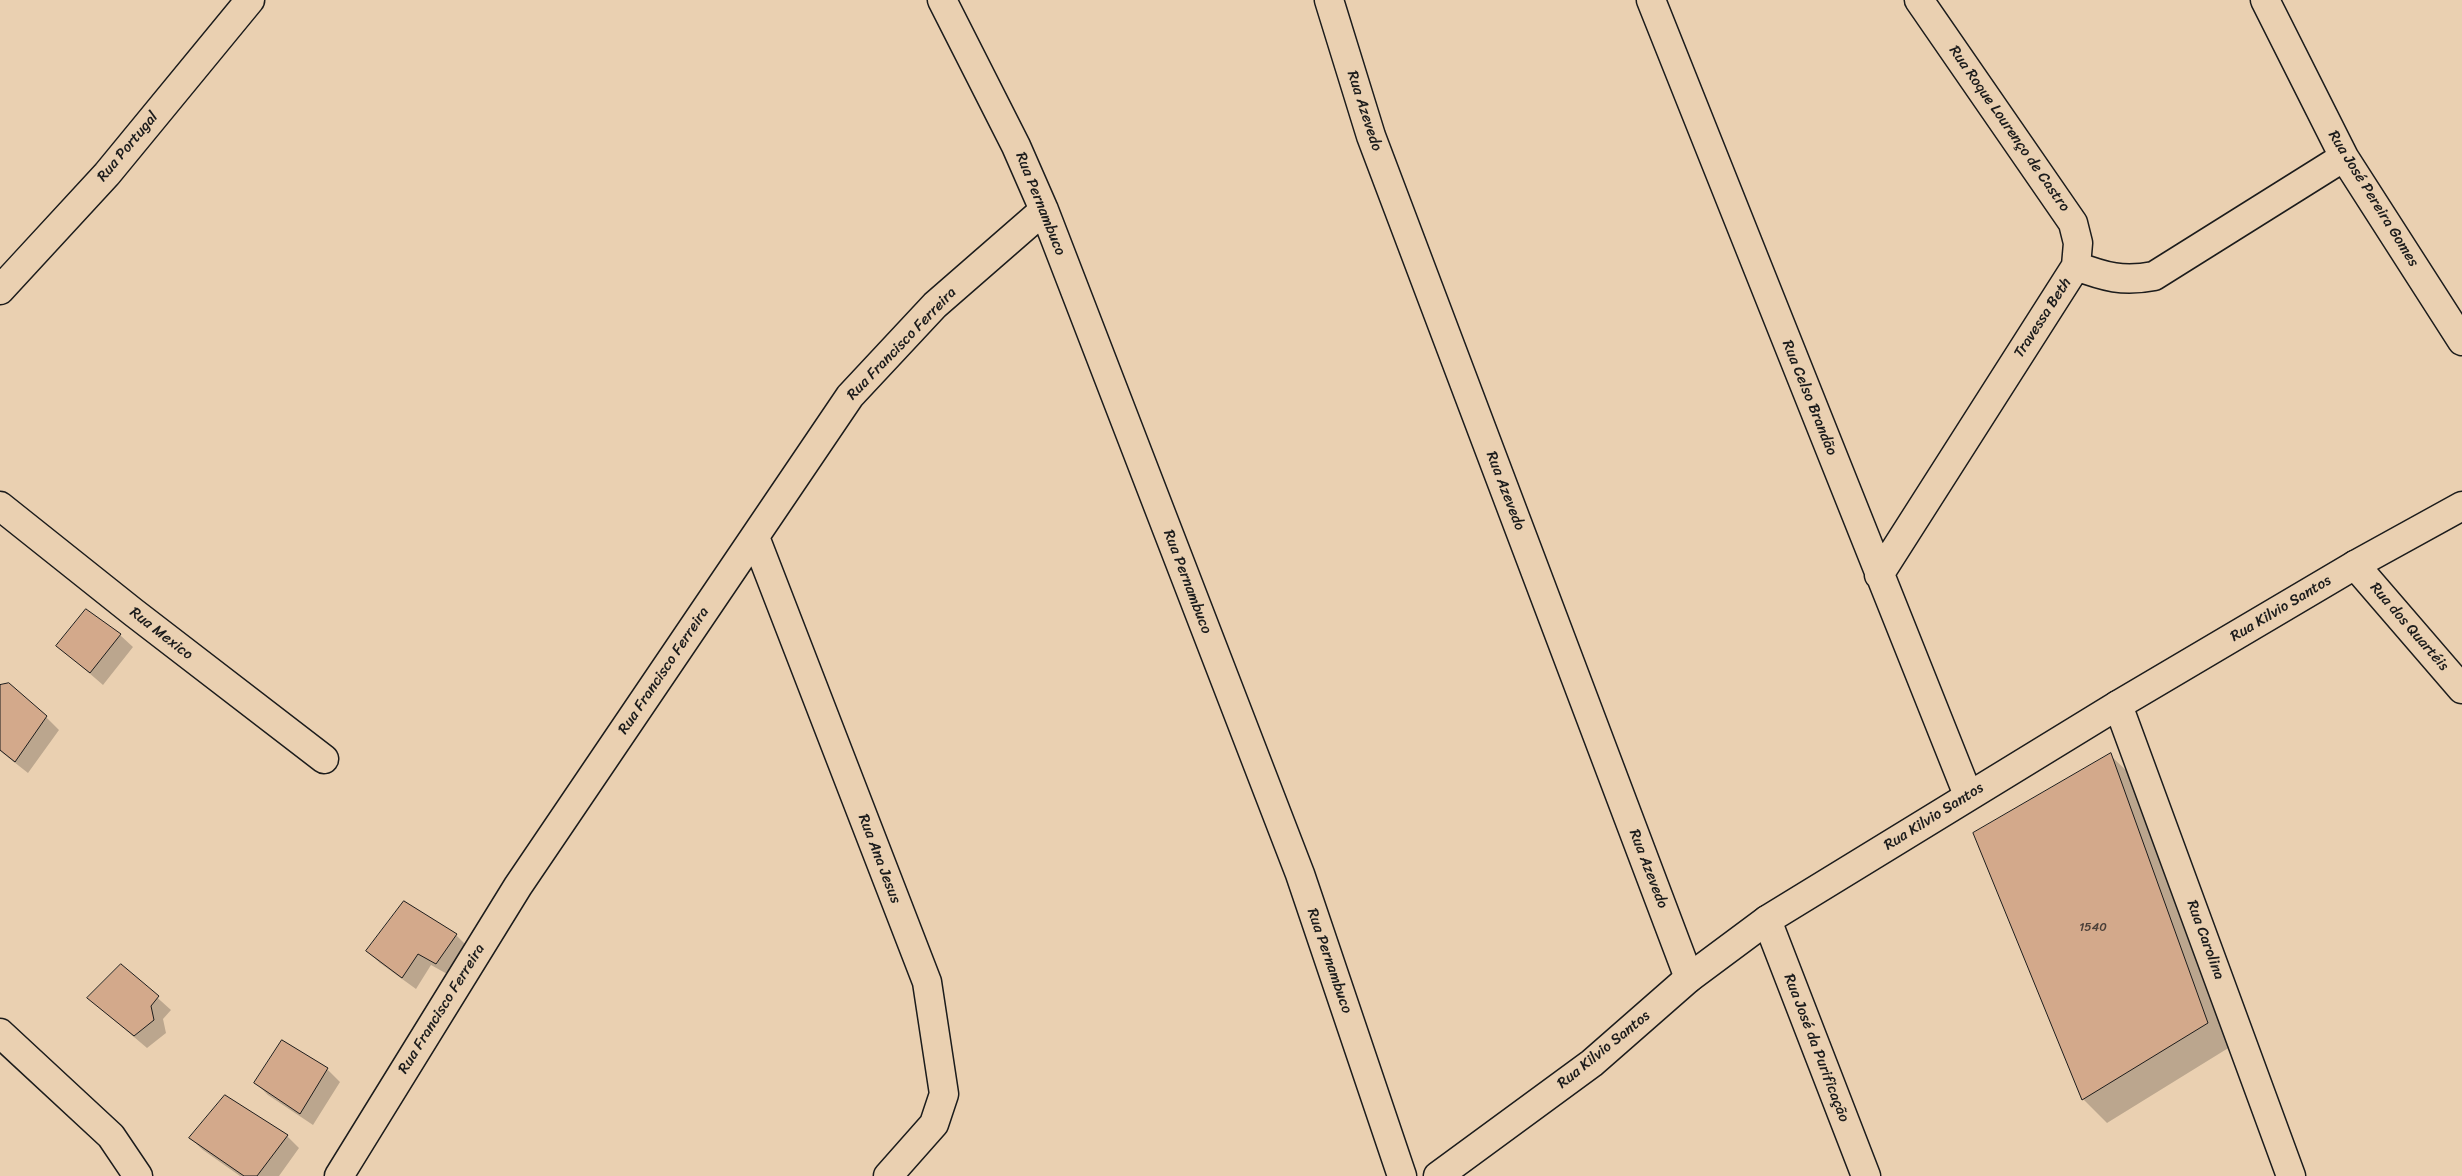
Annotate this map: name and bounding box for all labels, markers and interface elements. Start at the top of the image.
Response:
street label: Rua Roque Lourenço de Castro [1945,43,2073,215]
street label: Rua Azevedo [1343,69,1385,153]
street label: Rua Portugal [94,108,162,186]
street label: Rua José Pereira Gomes [2324,128,2422,270]
street label: Rua Pernambuco [1011,150,1069,258]
street label: Travessa Beth [2011,275,2075,361]
street label: Rua Francisco Ferreira [844,284,960,404]
street label: Rua Celso Brandão [1778,338,1840,458]
street label: Rua Azevedo [1482,449,1528,533]
street label: Rua Pernambuco [1159,527,1215,637]
street label: Rua Kilvio Santos [2228,572,2334,646]
street label: Rua dos Quartéis [2366,579,2452,675]
street label: Rua Mexico [126,604,196,664]
street label: Rua Francisco Ferreira [615,604,713,738]
street label: Rua Kilvio Santos [1881,779,1987,855]
street label: Rua Ana Jesus [854,812,904,906]
street label: Rua Azevedo [1625,827,1671,911]
street label: Rua Carolina [2182,898,2228,982]
street label: Rua Pernambuco [1303,906,1355,1016]
house number: 1540 [2079,921,2107,935]
street label: Rua Francisco Ferreira [395,941,489,1077]
street label: Rua José da Purificação [1779,971,1853,1125]
street label: Rua Kilvio Santos [1554,1007,1654,1093]

